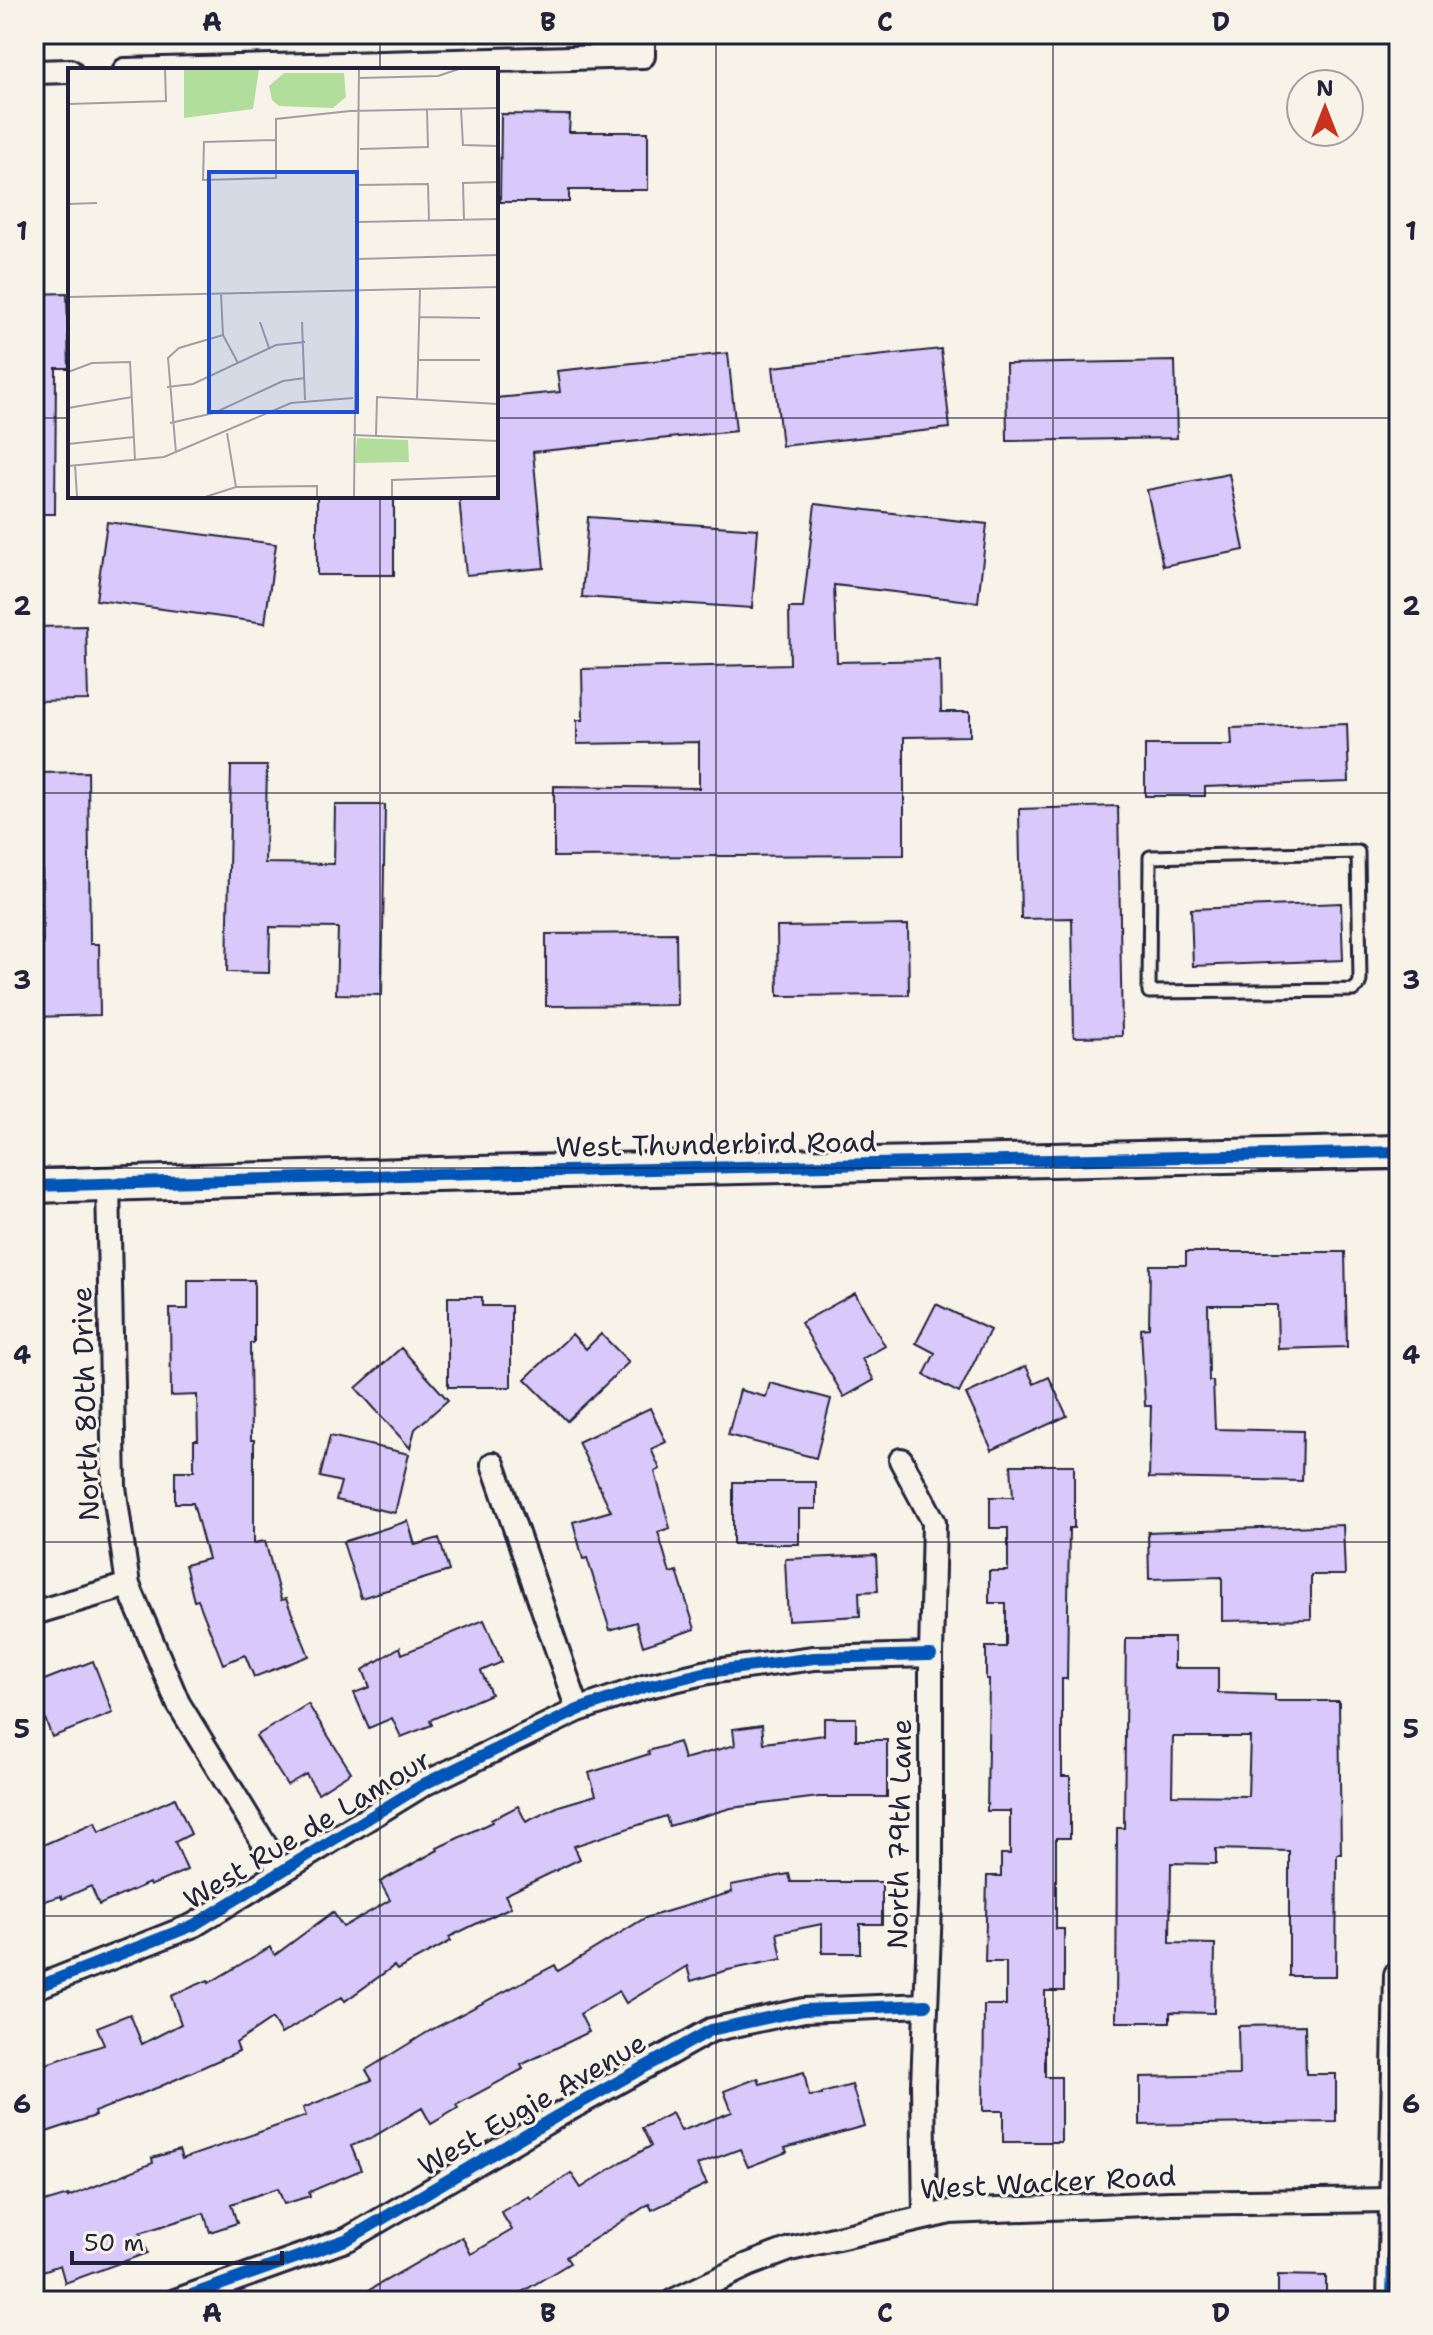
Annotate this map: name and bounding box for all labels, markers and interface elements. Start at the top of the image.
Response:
text: A [202,4,222,39]
text: B [540,4,556,39]
text: C [877,4,893,39]
text: D [1212,4,1230,39]
inset map [68,68,498,498]
north arrow [1285,68,1365,148]
text: N [1316,74,1334,103]
text: 1 [16,213,28,248]
text: 1 [1405,213,1417,248]
text: 2 [13,588,31,623]
text: 2 [1402,588,1420,623]
text: 3 [13,962,31,997]
text: 3 [1402,962,1420,997]
street label: West Thunderbird Road [555,1122,877,1166]
street label: North 80th Drive [62,1286,108,1522]
text: 4 [13,1337,31,1372]
text: 4 [1402,1337,1420,1372]
text: 5 [14,1711,30,1746]
text: 5 [1403,1711,1419,1746]
street label: North 79th Lane [878,1718,920,1950]
street label: West Rue de Lamour [176,1740,438,1918]
street label: West Eugie Avenue [411,2023,653,2185]
text: 6 [13,2086,31,2121]
text: 6 [1402,2086,1420,2121]
street label: West Wacker Road [919,2156,1177,2208]
scale bar [72,2215,282,2265]
text: 50 m [84,2227,144,2259]
text: A [202,2295,222,2330]
text: B [540,2295,556,2330]
text: C [877,2295,893,2330]
text: D [1212,2295,1230,2330]

